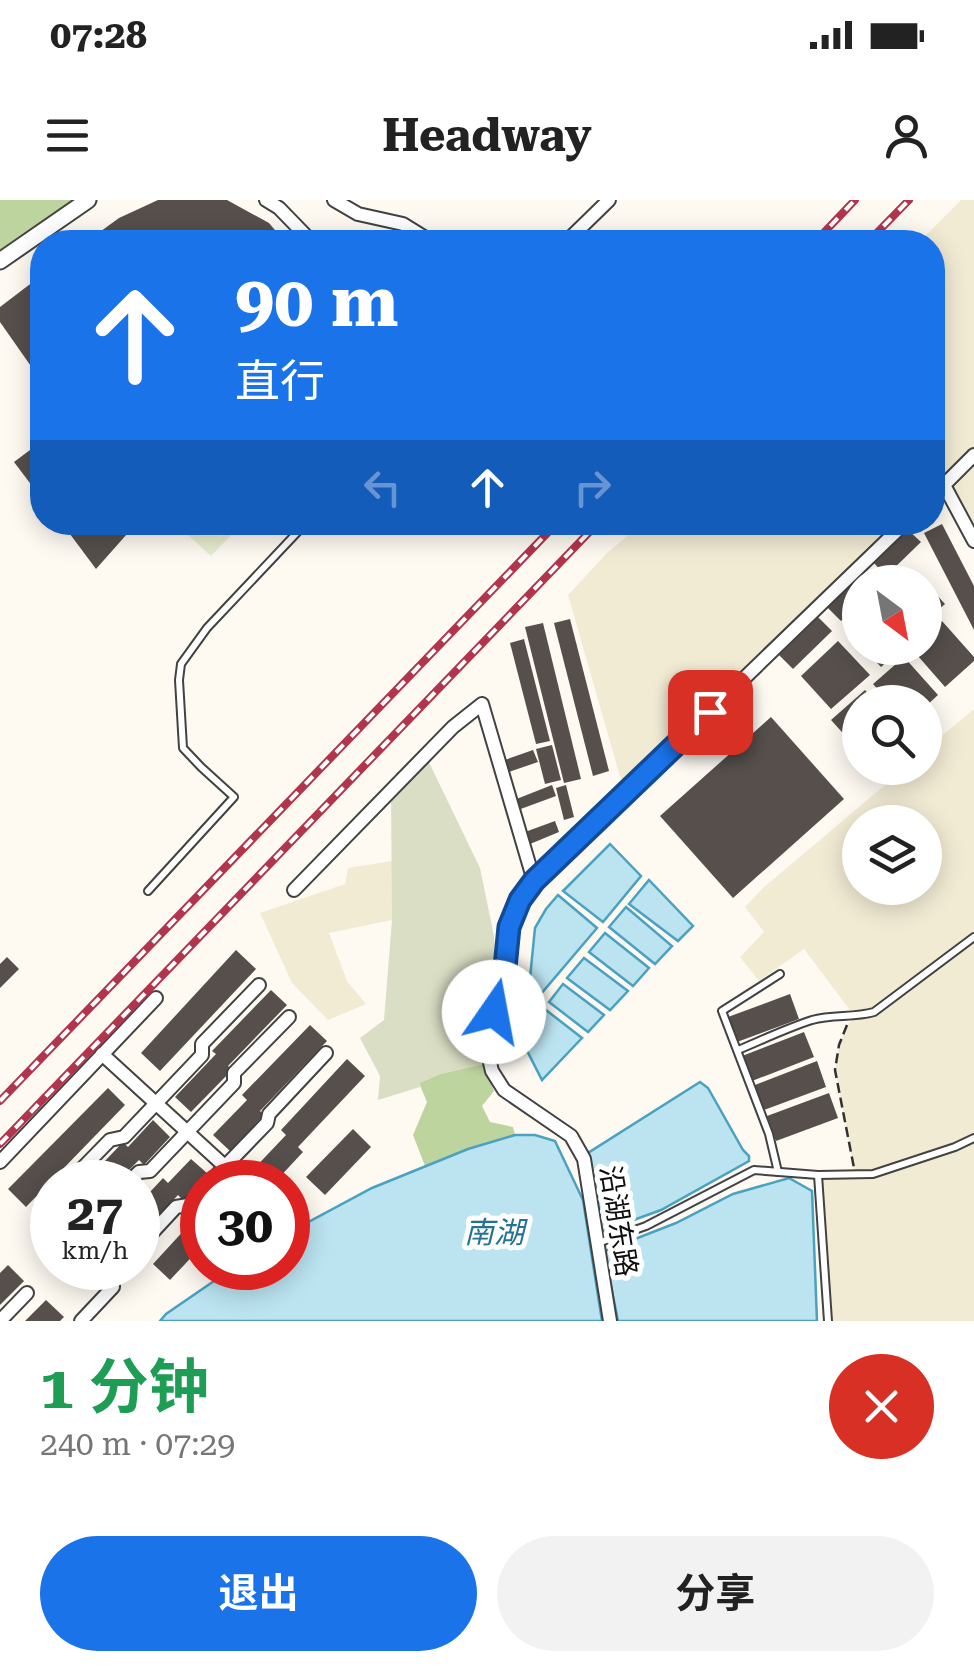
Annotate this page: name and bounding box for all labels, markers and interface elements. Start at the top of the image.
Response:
text: 07:28 [50,13,147,57]
icon: menu [40,108,95,163]
icon: person [879,108,934,163]
text: Headway [382,109,592,162]
text: 90 m [235,261,399,343]
icon: ahead [70,270,200,400]
text: 直行 [235,355,325,408]
icon: left [355,460,410,515]
icon: ahead [460,460,515,515]
icon: right [565,460,620,515]
north arrow [842,565,942,665]
map controls [842,565,942,905]
pin [668,670,753,755]
icon: arrive [683,685,738,740]
button: search [842,685,942,785]
button: layers [842,805,942,905]
position arrow [442,960,546,1064]
speed limit sign: 30 [180,1160,310,1290]
street label: 沿湖东路 [593,1163,644,1279]
text: 27 [67,1184,123,1242]
water label: 南湖 [464,1215,528,1250]
text: km/h [62,1236,128,1265]
text: 1 分钟 [40,1352,209,1423]
button: close [829,1354,934,1459]
text: 240 m · 07:29 [40,1425,235,1463]
button: 退出 [40,1536,477,1651]
button: 分享 [497,1536,934,1651]

